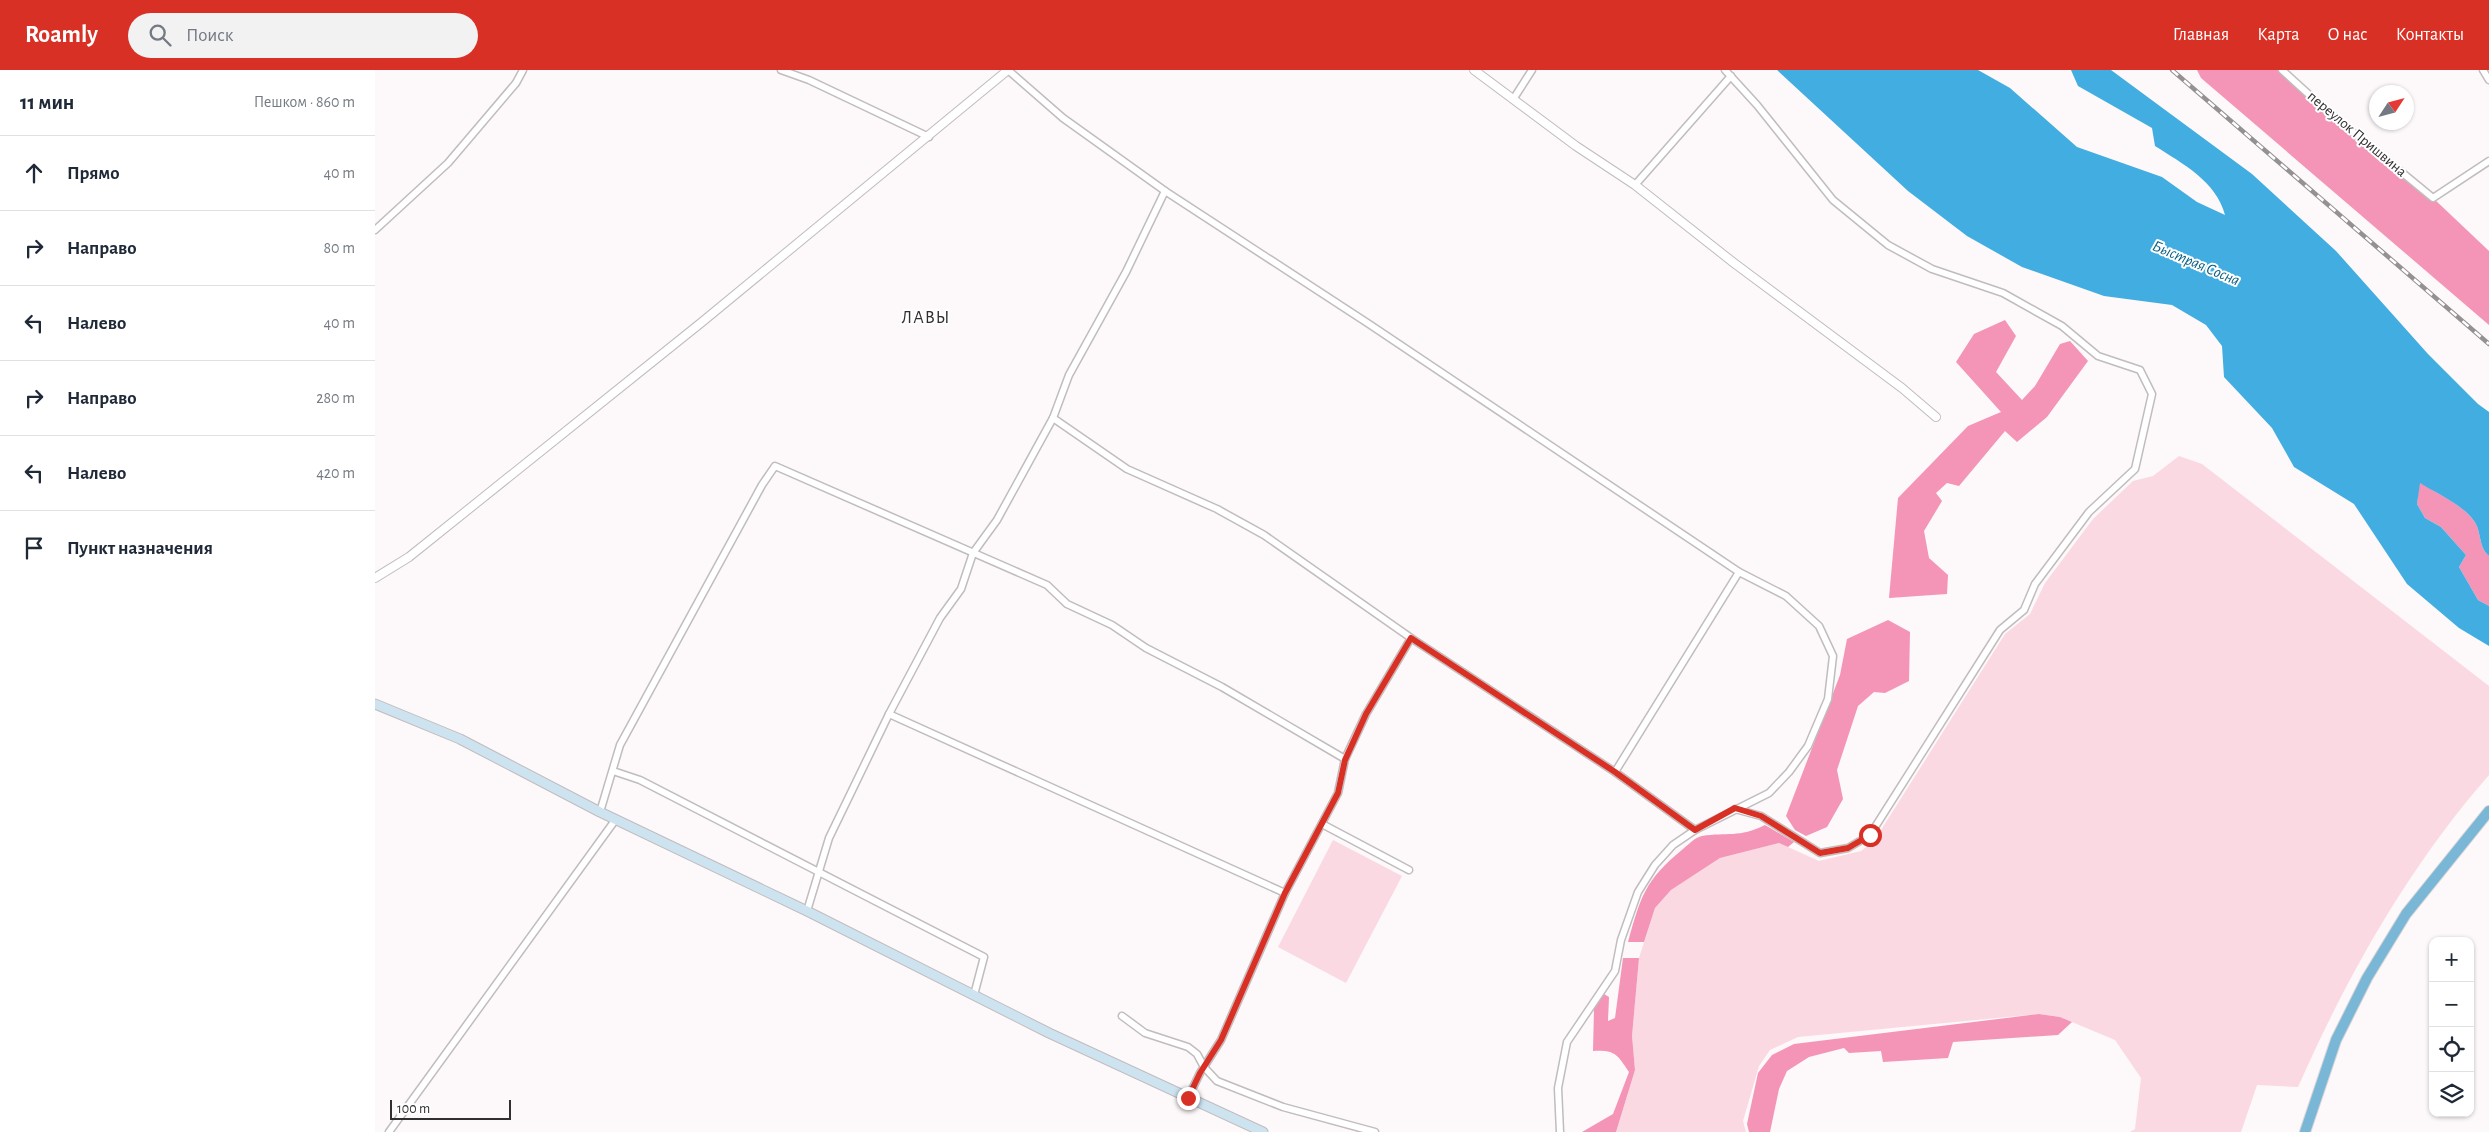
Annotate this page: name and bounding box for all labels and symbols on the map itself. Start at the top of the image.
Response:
north arrow [2369,85,2414,130]
street label: переулок Пришвина [2305,88,2409,180]
water label: Быстрая Сосна [2150,237,2242,290]
district label: ЛАВЫ [902,309,950,327]
route start [1859,824,1882,847]
route end [1177,1087,1200,1110]
scale bar [390,1097,511,1120]

